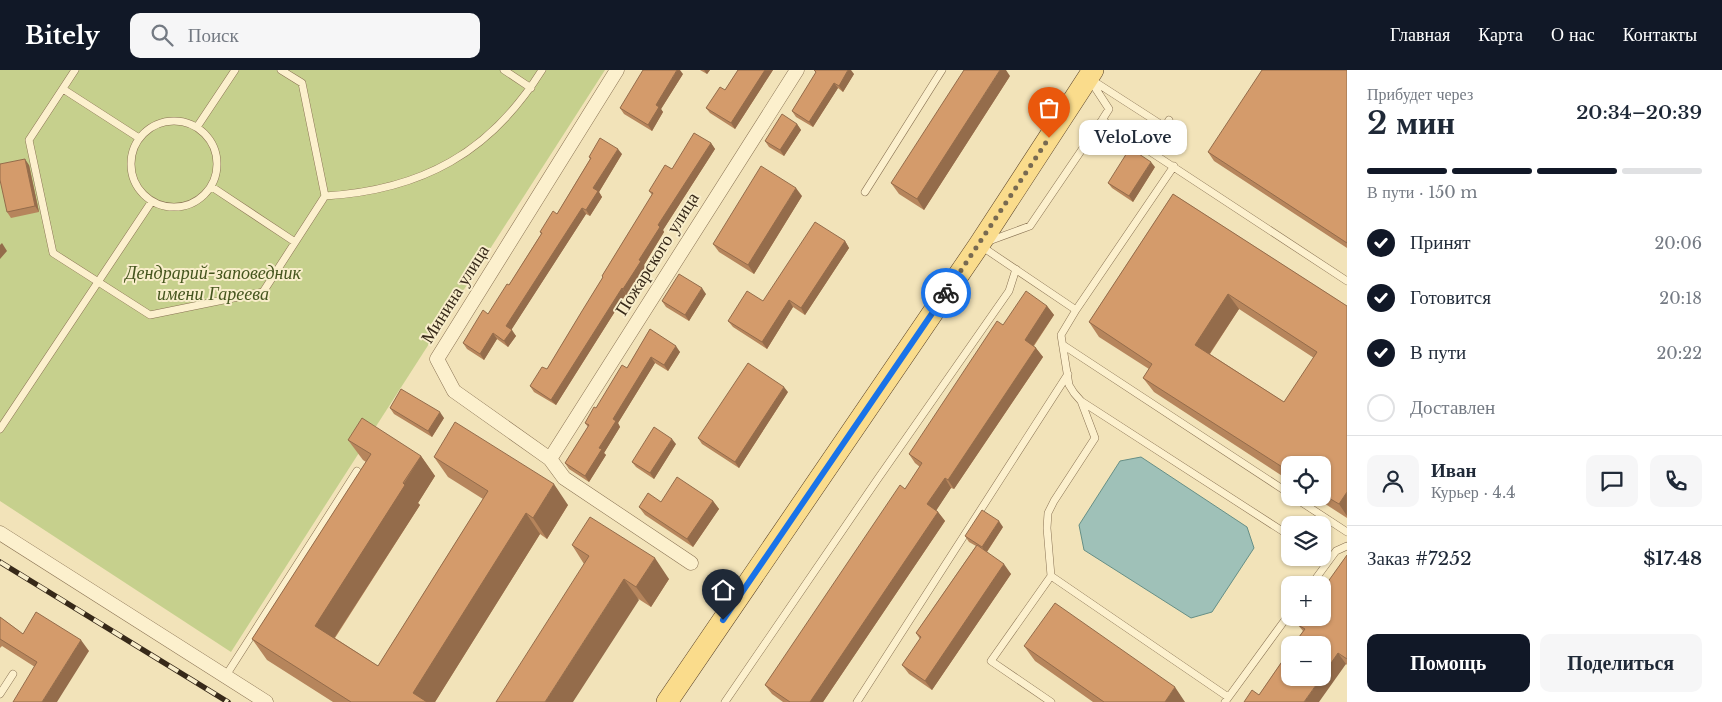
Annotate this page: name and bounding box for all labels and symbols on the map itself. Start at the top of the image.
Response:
pin [1028,87,1070,138]
callout: VeloLove [1079,120,1186,156]
street label: Пожарского улица [610,188,704,320]
street label: Минина улица [416,241,494,347]
park label: Дендрарий-заповедник имени Гареева [123,262,301,305]
courier [921,268,971,318]
pin [702,569,744,620]

